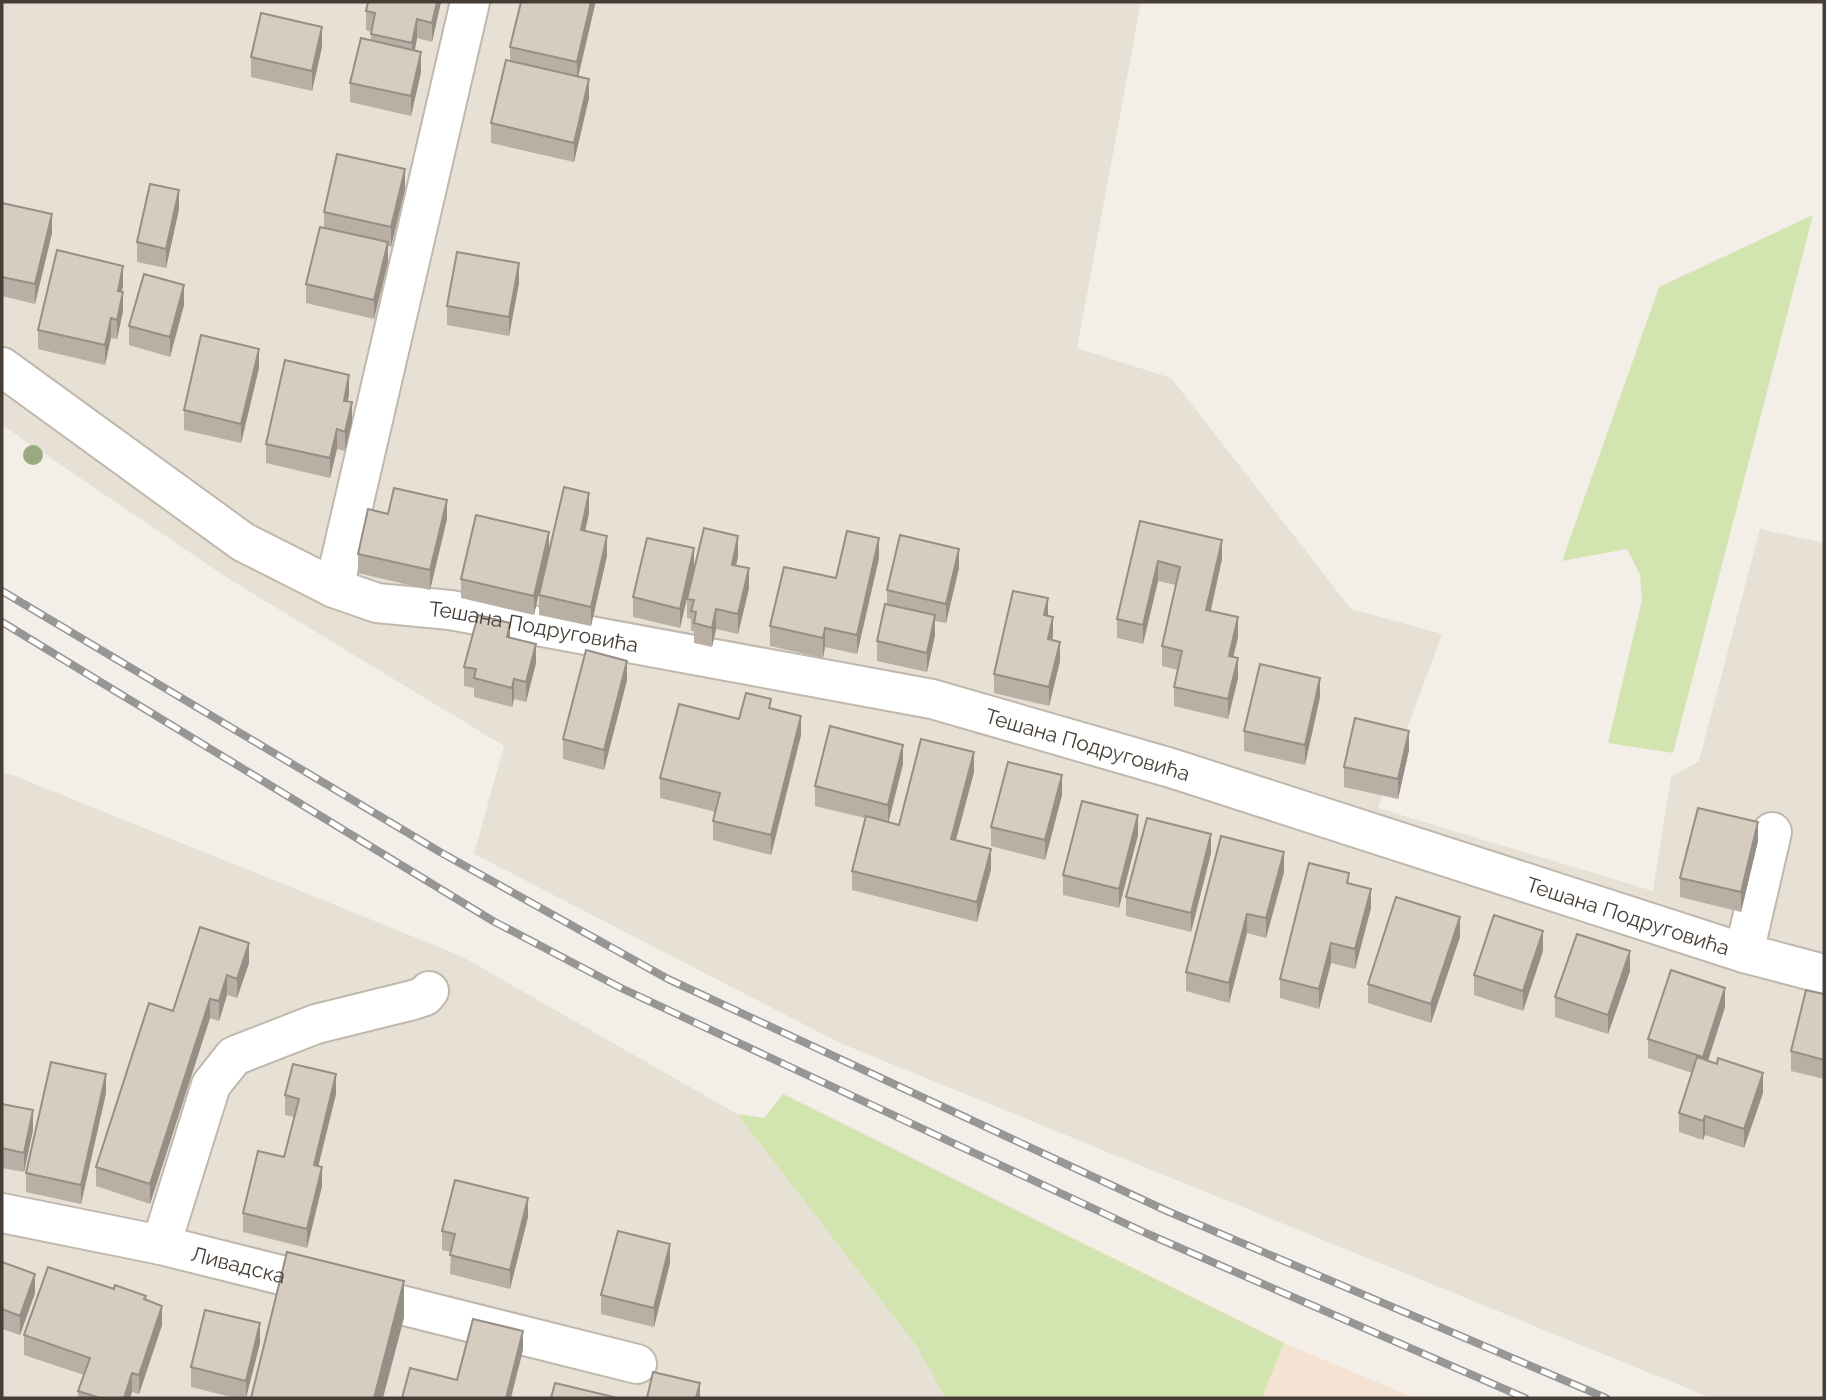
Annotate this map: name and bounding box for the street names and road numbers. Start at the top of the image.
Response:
street label: Тешана Подруговића [428,596,641,657]
street label: Тешана Подруговића [982,703,1193,786]
street label: Тешана Подруговића [1523,871,1733,960]
street label: Ливадска [189,1241,288,1288]

